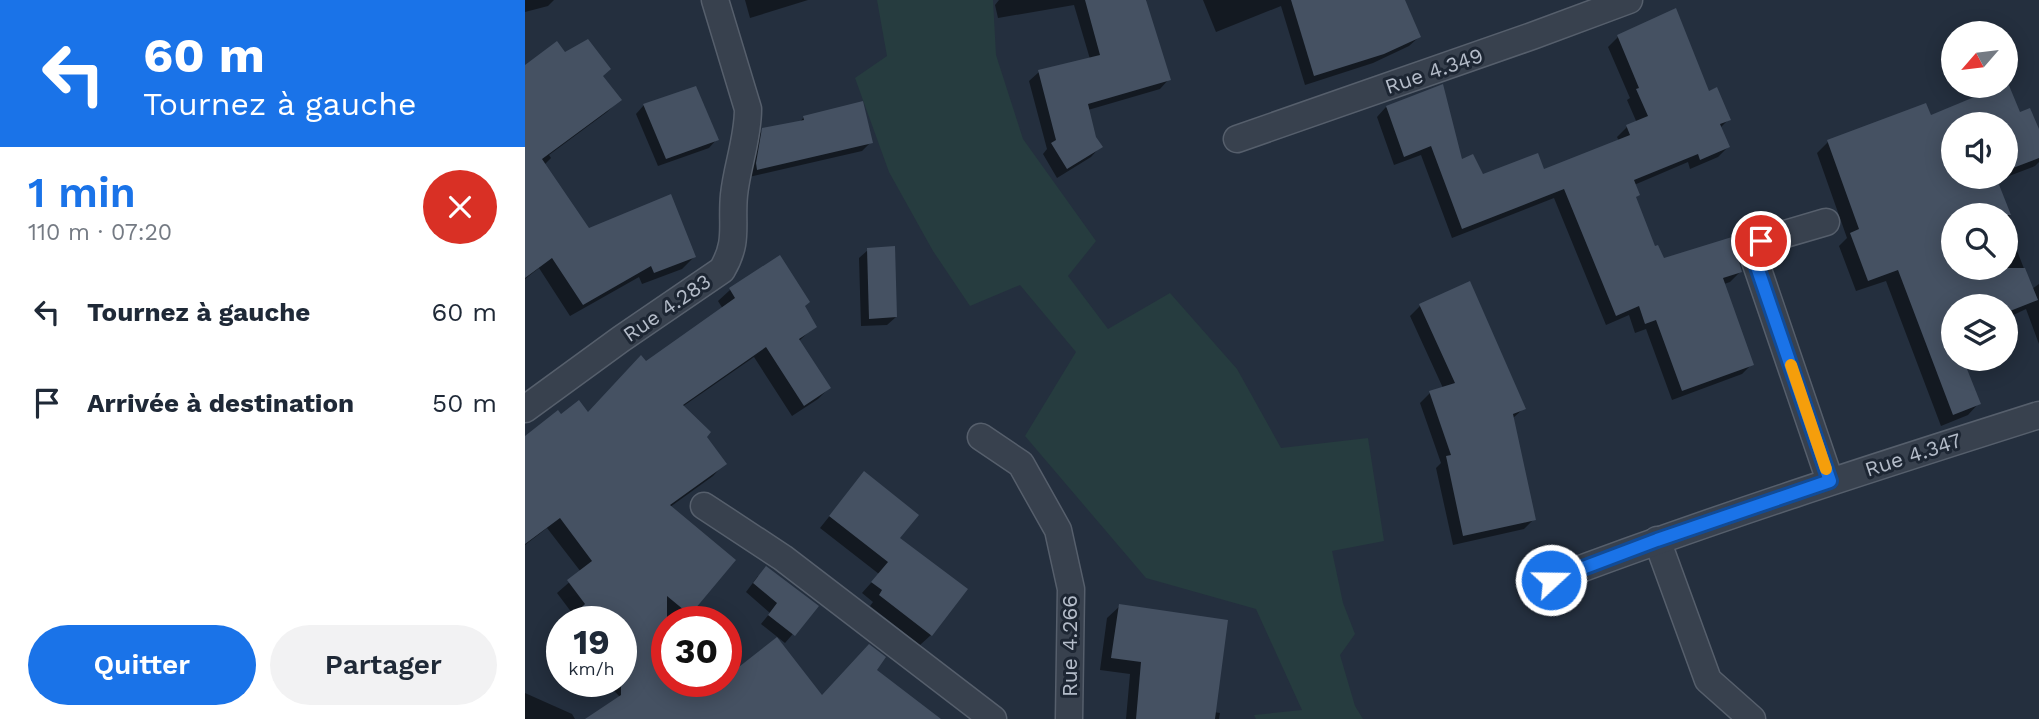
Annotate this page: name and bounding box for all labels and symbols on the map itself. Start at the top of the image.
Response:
north arrow [1941,21,2018,98]
street label: Rue 4.349 [1381,42,1486,99]
pin [1731,211,1791,271]
street label: Rue 4.283 [618,268,715,347]
street label: Rue 4.347 [1861,427,1964,482]
position arrow [1514,543,1588,617]
street label: Rue 4.266 [1057,595,1082,697]
speed limit sign: 30 [651,606,742,697]

